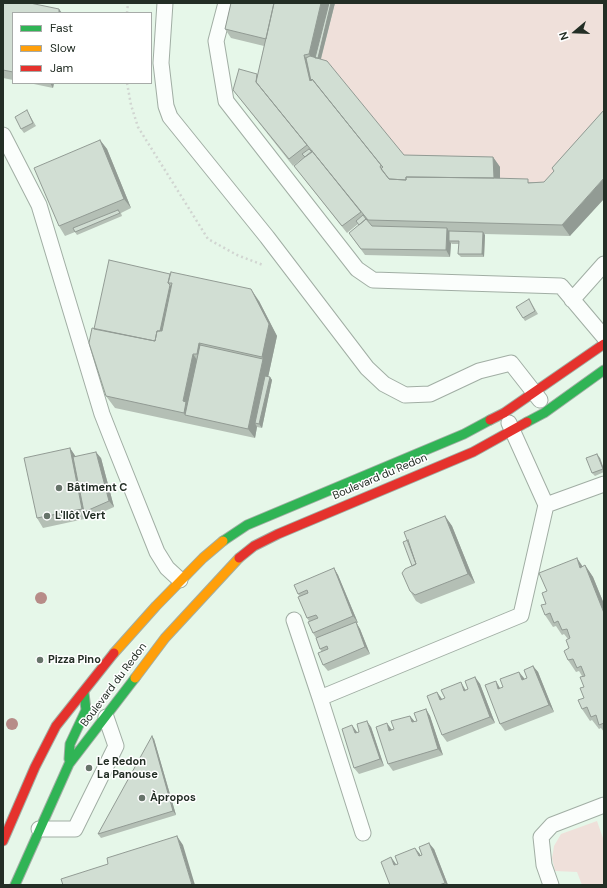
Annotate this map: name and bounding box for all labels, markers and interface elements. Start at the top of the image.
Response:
legend [12,12,152,84]
north arrow [555,12,595,52]
text: Fast [50,20,73,36]
text: N [556,30,572,42]
text: Slow [50,40,76,56]
text: Jam [50,60,73,76]
street label: Boulevard du Redon [331,451,429,503]
place label: Bâtiment C [67,481,127,495]
marker: Bâtiment C [54,483,64,493]
place label: L'Ilôt Vert [55,509,105,523]
marker: L'Ilôt Vert [42,511,52,521]
street label: Boulevard du Redon [78,641,150,729]
place label: Pizza Pino [48,653,101,667]
marker: Pizza Pino [35,655,45,665]
place label: Le Redon La Panouse [97,755,158,781]
marker: Le Redon La Panouse [84,763,94,773]
place label: Àpropos [150,791,196,805]
marker: Àpropos [137,793,147,803]

